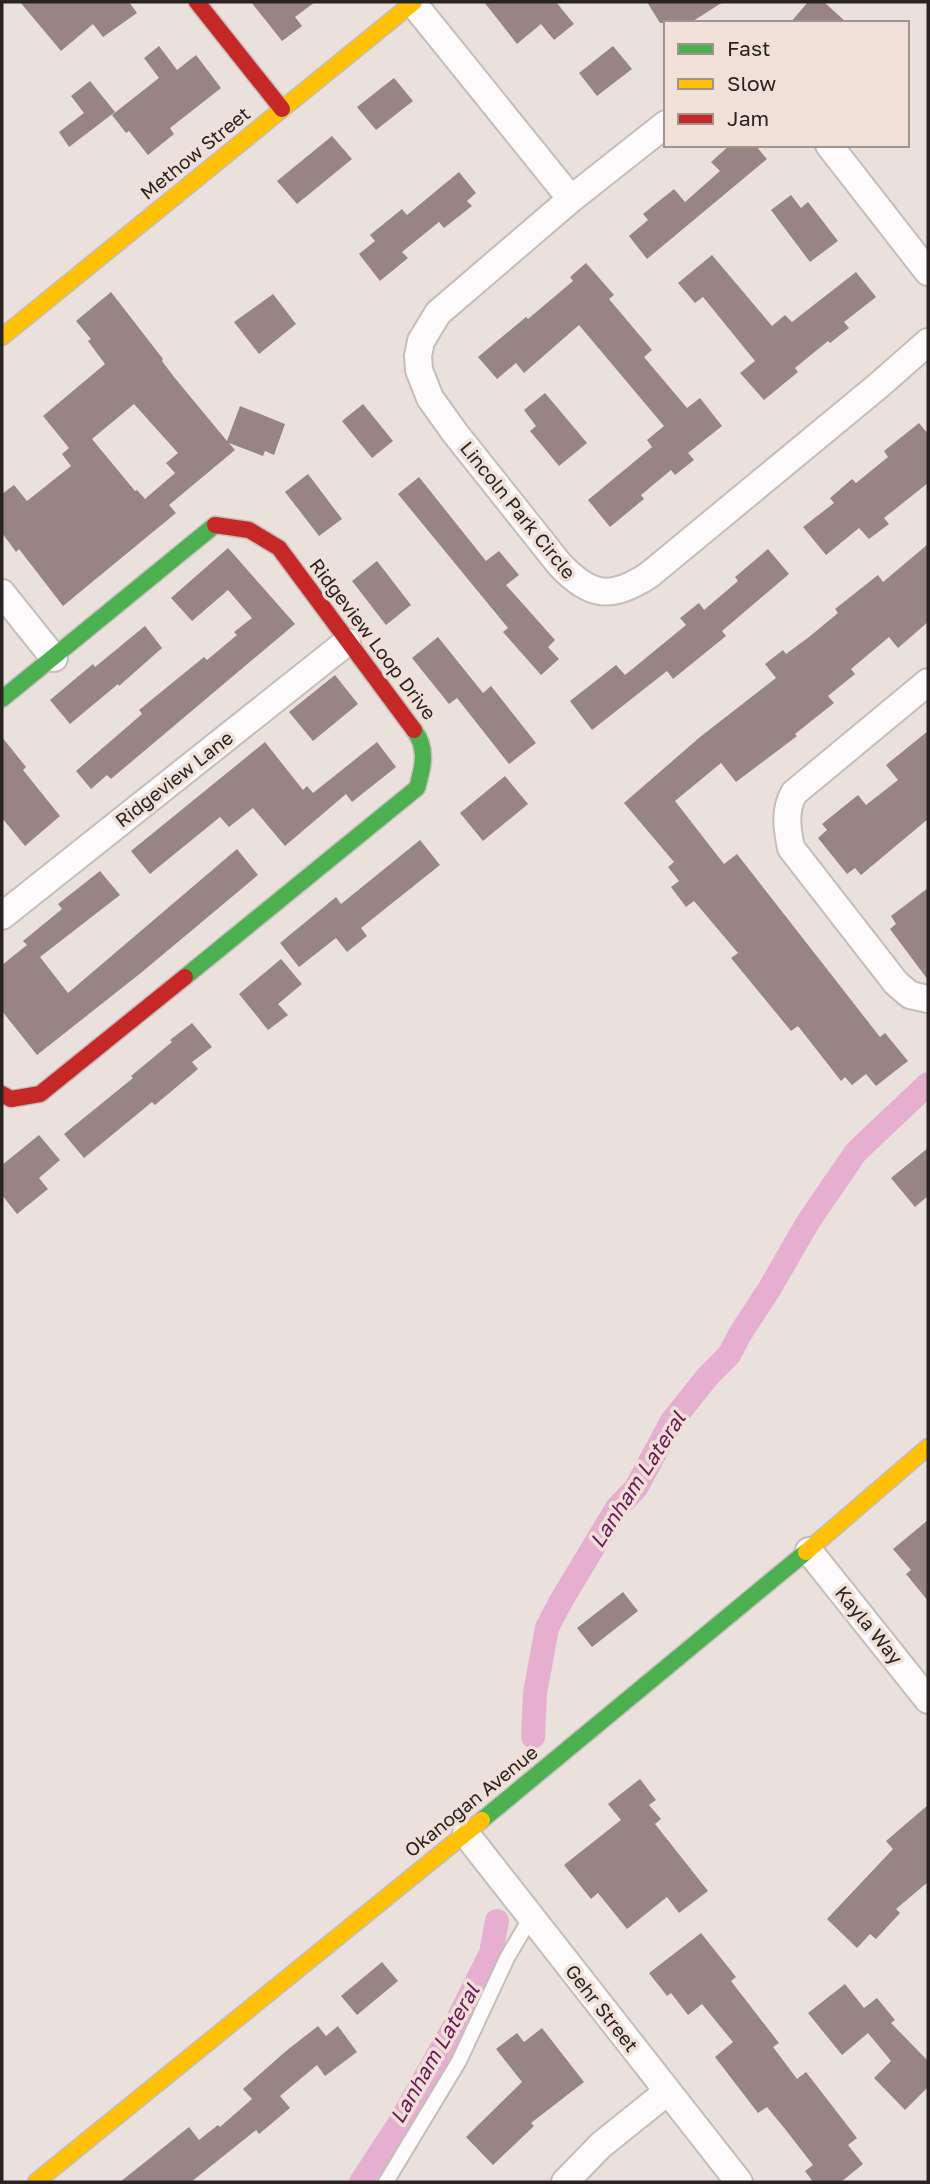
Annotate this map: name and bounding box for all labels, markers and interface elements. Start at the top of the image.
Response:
legend [664,21,909,147]
text: Fast [727,35,770,61]
text: Slow [727,70,776,96]
street label: Methow Street [135,101,254,204]
text: Jam [727,105,769,131]
street label: Lincoln Park Circle [456,436,581,583]
street label: Ridgeview Loop Drive [305,554,441,724]
street label: Ridgeview Lane [110,725,237,832]
water label: Lanham Lateral [584,1406,691,1552]
street label: Kayla Way [831,1581,908,1669]
street label: Okanogan Avenue [400,1740,542,1861]
street label: Gehr Street [561,1959,644,2056]
water label: Lanham Lateral [384,1978,485,2128]

